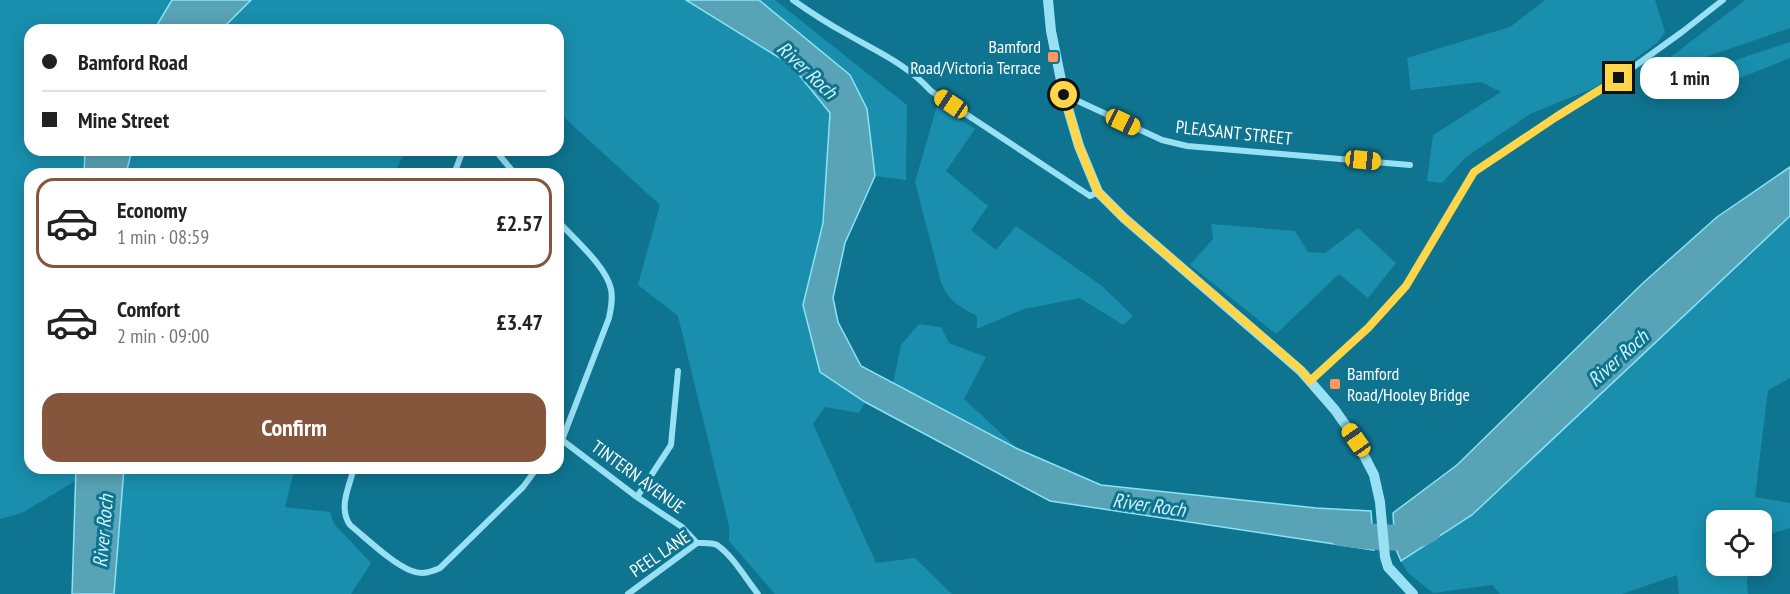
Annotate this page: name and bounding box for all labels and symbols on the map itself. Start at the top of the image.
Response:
place label: Bamford Road/Victoria Terrace [910,35,1041,79]
water label: River Roch [771,36,843,105]
marker: Bamford Road/Victoria Terrace [1046,50,1060,64]
callout: 1 min [1640,57,1739,99]
route end [1605,64,1632,91]
route start [1050,81,1077,108]
car [931,86,971,122]
car [1103,106,1143,138]
street label: PLEASANT STREET [1175,115,1293,150]
car [1344,149,1382,171]
water label: River Roch [1582,323,1655,392]
place label: Bamford Road/Hooley Bridge [1347,362,1470,406]
marker: Bamford Road/Hooley Bridge [1328,377,1342,391]
car [1338,420,1374,460]
street label: TINTERN AVENUE [587,435,690,518]
water label: River Roch [1111,487,1188,523]
water label: River Roch [87,492,119,569]
street label: PEEL LANE [625,525,694,582]

